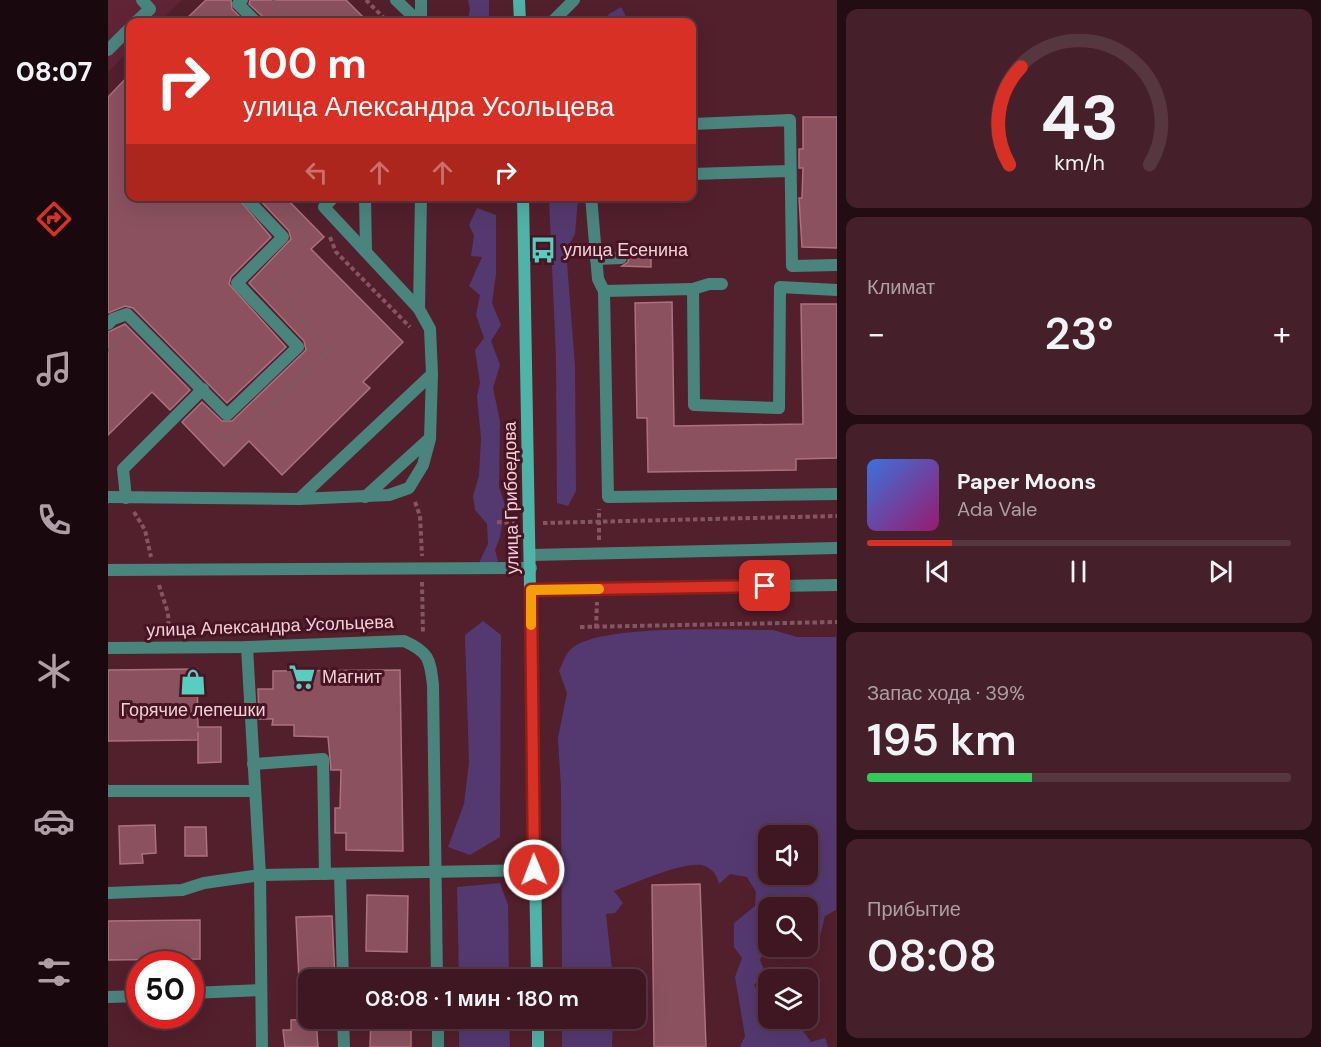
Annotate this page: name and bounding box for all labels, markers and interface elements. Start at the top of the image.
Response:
text: 100 m [243,36,367,91]
icon: right [144,42,222,120]
text: 08:07 [16,54,92,89]
text: 43 [1040,77,1118,158]
text: улица Александра Усольцева [243,89,614,124]
text: km/h [1054,150,1104,178]
icon: left [300,156,333,189]
icon: ahead [363,156,396,189]
icon: ahead [426,156,459,189]
icon: right [489,156,522,189]
icon: directions [33,198,75,240]
bus stop icon: улица Есенина [528,235,558,265]
place label: улица Есенина [563,238,689,262]
text: Климат [867,274,935,300]
text: 23° [1045,304,1114,363]
text: − [867,312,885,355]
text: + [1273,312,1291,355]
icon: music [33,348,75,390]
street label: улица Грибоедова [498,420,524,575]
text: Paper Moons [957,467,1096,496]
text: Ada Vale [957,496,1037,522]
icon: phone [33,499,75,541]
icon: previous [921,555,954,588]
icon: pause [1062,555,1095,588]
icon: next [1204,555,1237,588]
pin [739,560,790,611]
icon: arrive [748,569,781,602]
street label: улица Александра Усольцева [146,610,395,642]
icon: climate [33,650,75,692]
supermarket icon: Магнит [287,662,317,692]
place label: Магнит [322,665,382,689]
shop icon: Горячие лепешки [178,667,208,697]
text: Запас хода · 39% [867,680,1025,706]
place label: Горячие лепешки [121,698,265,722]
text: 195 km [867,710,1017,769]
icon: car [33,800,75,842]
map controls [758,825,818,1029]
button: sound [758,825,818,885]
position arrow [502,838,566,902]
text: Прибытие [867,896,961,922]
button: search [758,897,818,957]
text: 08:08 [867,926,997,985]
icon: filters [33,951,75,993]
speed limit sign: 50 [126,951,204,1029]
button: layers [758,969,818,1029]
text: 08:08 · 1 мин · 180 m [365,984,579,1013]

